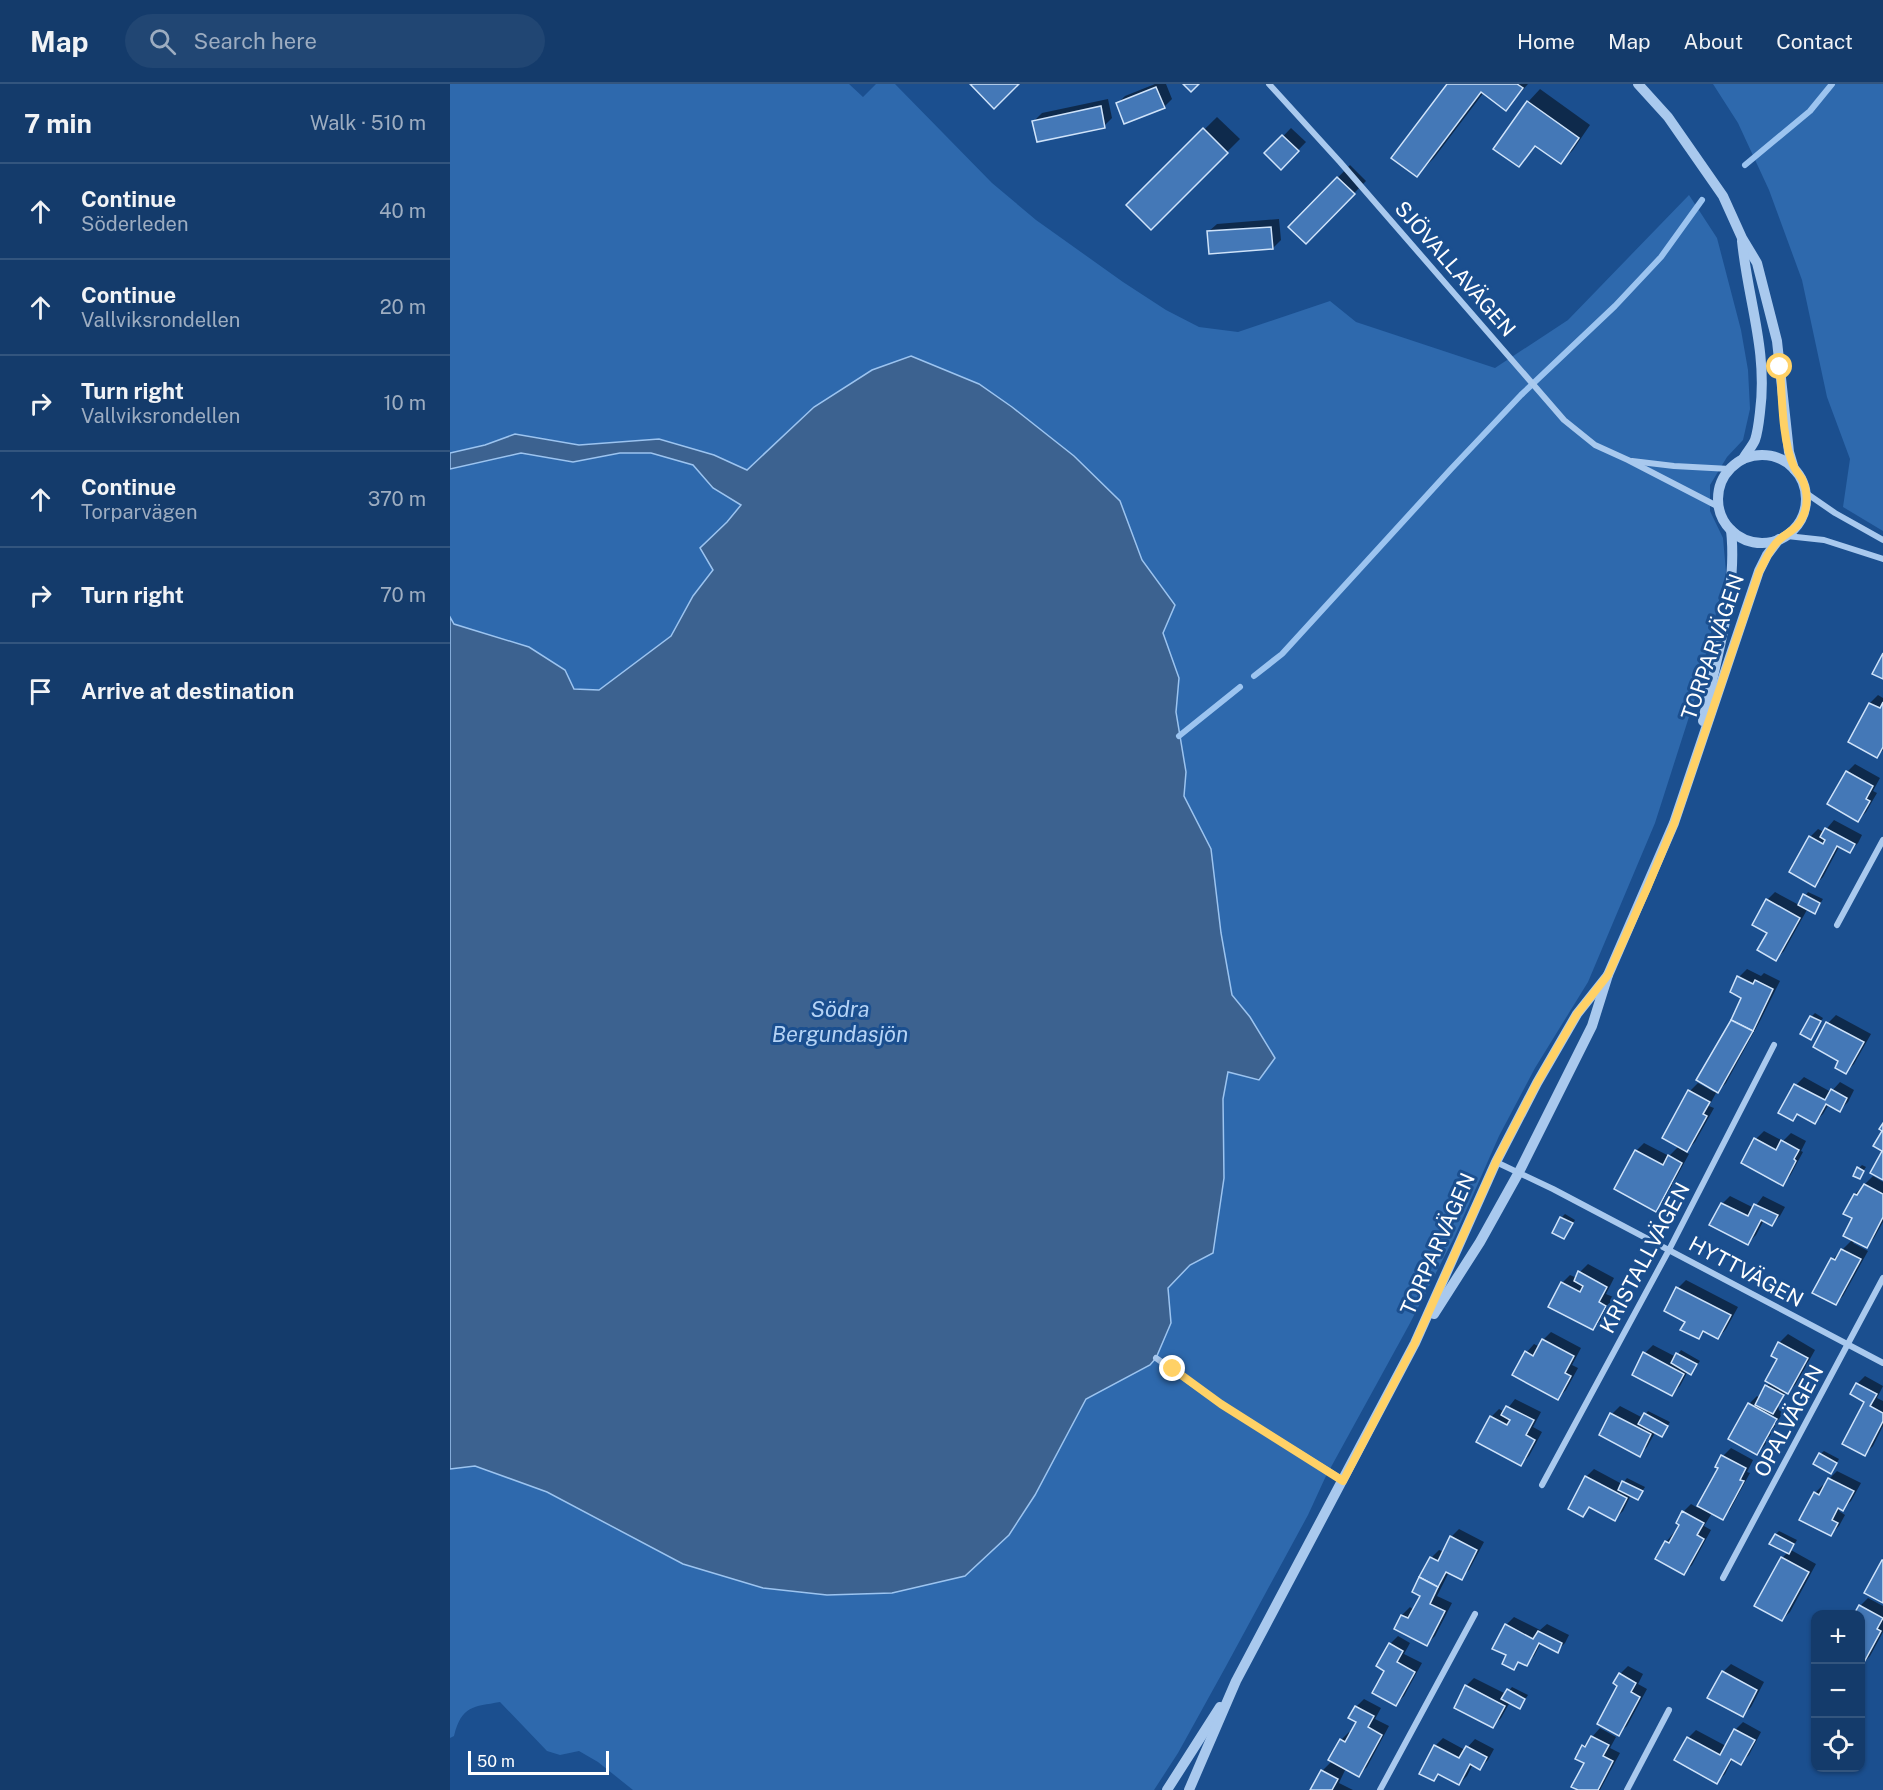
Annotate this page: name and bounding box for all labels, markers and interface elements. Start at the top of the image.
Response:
search box [125,14,545,68]
text: Map [30,25,89,58]
icon: search [146,25,179,58]
text: Search here [194,28,317,54]
text: Home [1517,29,1575,54]
text: Map [1608,29,1651,54]
text: About [1684,29,1743,54]
text: Contact [1776,29,1853,54]
text: 7 min [24,108,92,139]
text: Walk · 510 m [310,111,426,135]
text: Continue [81,186,176,212]
icon: ahead [24,195,57,228]
street label: SJÖVALLAVÄGEN [1390,196,1521,342]
text: 40 m [379,199,426,223]
text: Söderleden [81,212,188,236]
text: Continue [81,282,176,308]
icon: ahead [24,291,57,324]
text: 20 m [380,295,426,319]
text: Vallviksrondellen [81,308,240,332]
route start [1766,353,1792,379]
text: Turn right [81,378,184,404]
icon: right [24,387,57,420]
text: 10 m [383,391,426,415]
text: Vallviksrondellen [81,404,240,428]
text: Continue [81,474,176,500]
icon: ahead [24,483,57,516]
text: 370 m [368,487,426,511]
text: Torparvägen [81,500,197,524]
street label: TORPARVÄGEN [1676,570,1749,723]
icon: right [24,579,57,612]
text: Turn right [81,582,184,608]
text: 70 m [380,583,426,607]
icon: arrive [24,675,57,708]
text: Arrive at destination [81,678,294,704]
water label: Södra Bergundasjön [772,996,908,1047]
street label: TORPARVÄGEN [1395,1169,1480,1319]
street label: KRISTALLVÄGEN [1594,1178,1695,1337]
street label: HYTTVÄGEN [1685,1231,1808,1312]
route end [1159,1355,1185,1381]
street label: OPALVÄGEN [1749,1360,1829,1481]
map controls [1811,1610,1865,1772]
button: + [1811,1610,1865,1664]
button: − [1811,1664,1865,1718]
button: locate [1811,1718,1865,1772]
scale bar [468,1748,609,1776]
text: 50 m [477,1752,515,1771]

